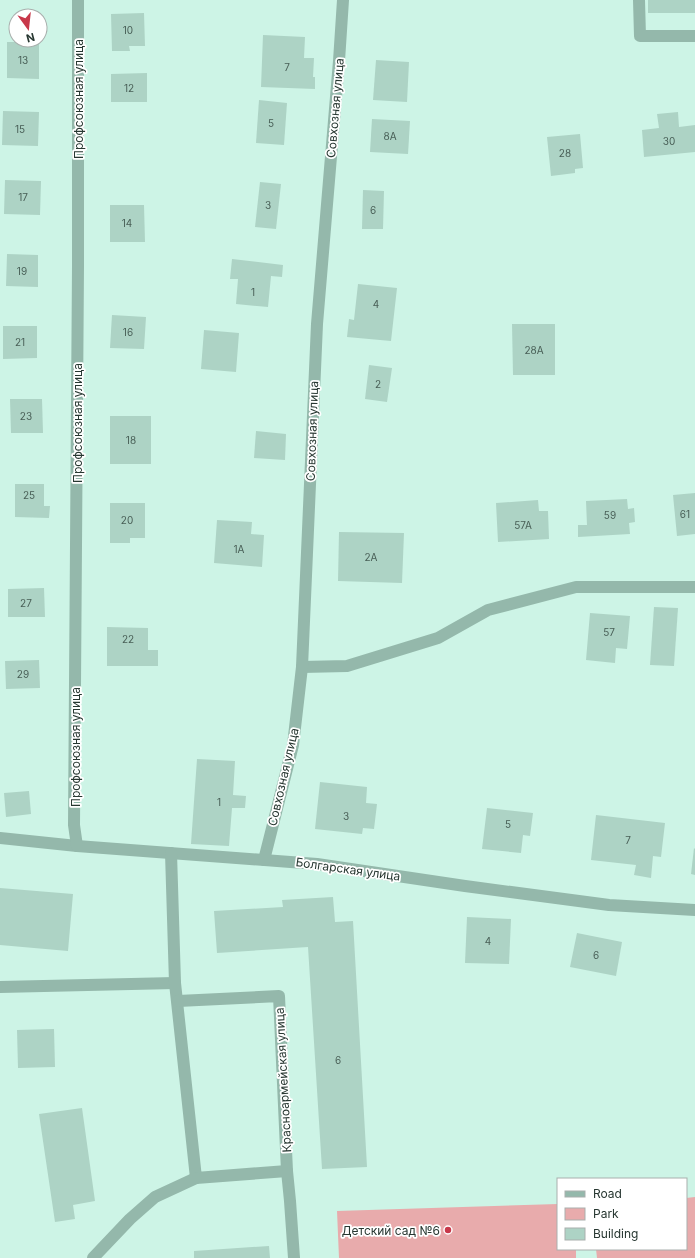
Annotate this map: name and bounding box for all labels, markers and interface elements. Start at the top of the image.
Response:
north arrow [8,8,48,48]
house number: 10 [123,24,133,36]
text: N [25,30,36,46]
street label: Профсоюзная улица [71,39,86,159]
house number: 13 [18,54,28,66]
street label: Совхозная улица [323,57,347,159]
house number: 7 [284,61,290,73]
house number: 12 [124,82,134,94]
house number: 5 [268,117,274,129]
house number: 15 [15,123,25,135]
house number: 8А [383,130,397,142]
house number: 30 [663,135,675,147]
house number: 28 [559,147,571,159]
house number: 17 [18,191,28,203]
house number: 3 [265,199,271,211]
house number: 6 [370,204,376,216]
house number: 14 [122,217,132,229]
house number: 19 [17,265,27,277]
house number: 1 [251,286,255,298]
house number: 4 [373,298,379,310]
house number: 16 [123,326,133,338]
house number: 21 [15,336,25,348]
house number: 28А [524,344,544,356]
street label: Профсоюзная улица [70,363,85,483]
house number: 2 [375,378,381,390]
street label: Совхозная улица [303,381,321,481]
house number: 23 [20,410,32,422]
house number: 18 [126,434,136,446]
house number: 25 [23,489,35,501]
house number: 61 [680,508,690,520]
house number: 59 [604,509,616,521]
house number: 20 [121,514,133,526]
house number: 57А [514,519,532,531]
house number: 1А [234,543,245,555]
house number: 2А [365,551,378,563]
house number: 27 [20,597,32,609]
house number: 57 [603,626,615,638]
house number: 22 [122,633,134,645]
house number: 29 [17,668,29,680]
street label: Профсоюзная улица [68,687,83,807]
street label: Совхозная улица [264,727,302,827]
house number: 1 [217,796,221,808]
house number: 3 [343,810,349,822]
house number: 5 [505,818,511,830]
house number: 7 [625,834,631,846]
street label: Болгарская улица [295,854,401,884]
house number: 4 [485,935,491,947]
house number: 6 [593,949,599,961]
street label: Красноармейская улица [272,1007,294,1153]
house number: 6 [335,1054,341,1066]
legend [557,1178,687,1250]
text: Road [593,1186,622,1201]
text: Park [593,1206,619,1221]
place label: Детский сад №6 [342,1223,440,1238]
marker: Детский сад №6 [443,1225,453,1235]
text: Building [593,1226,638,1241]

